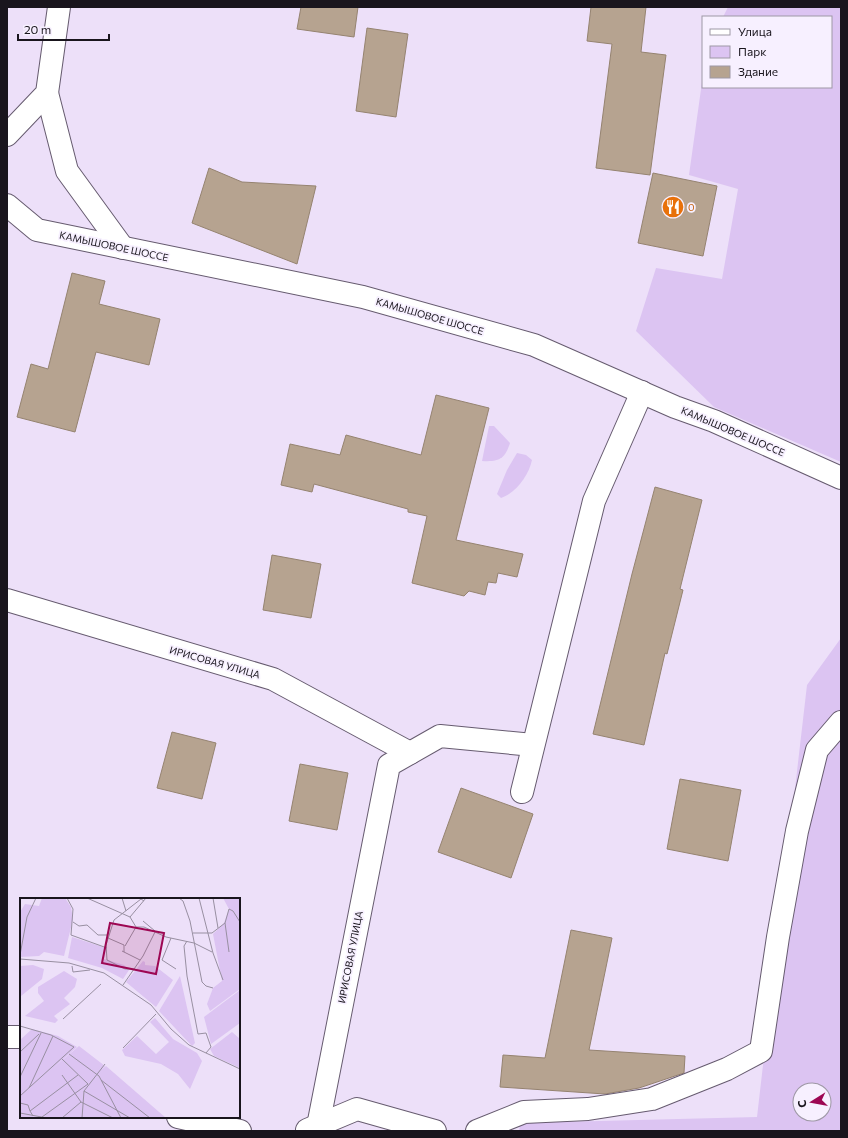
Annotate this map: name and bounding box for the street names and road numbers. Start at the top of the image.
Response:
street label: КАМЫШОВОЕ ШОССЕ [58,229,170,263]
street label: КАМЫШОВОЕ ШОССЕ [375,295,485,337]
street label: КАМЫШОВОЕ ШОССЕ [679,404,787,458]
street label: ИРИСОВАЯ УЛИЦА [168,643,262,681]
street label: ИРИСОВАЯ УЛИЦА [335,910,365,1004]

